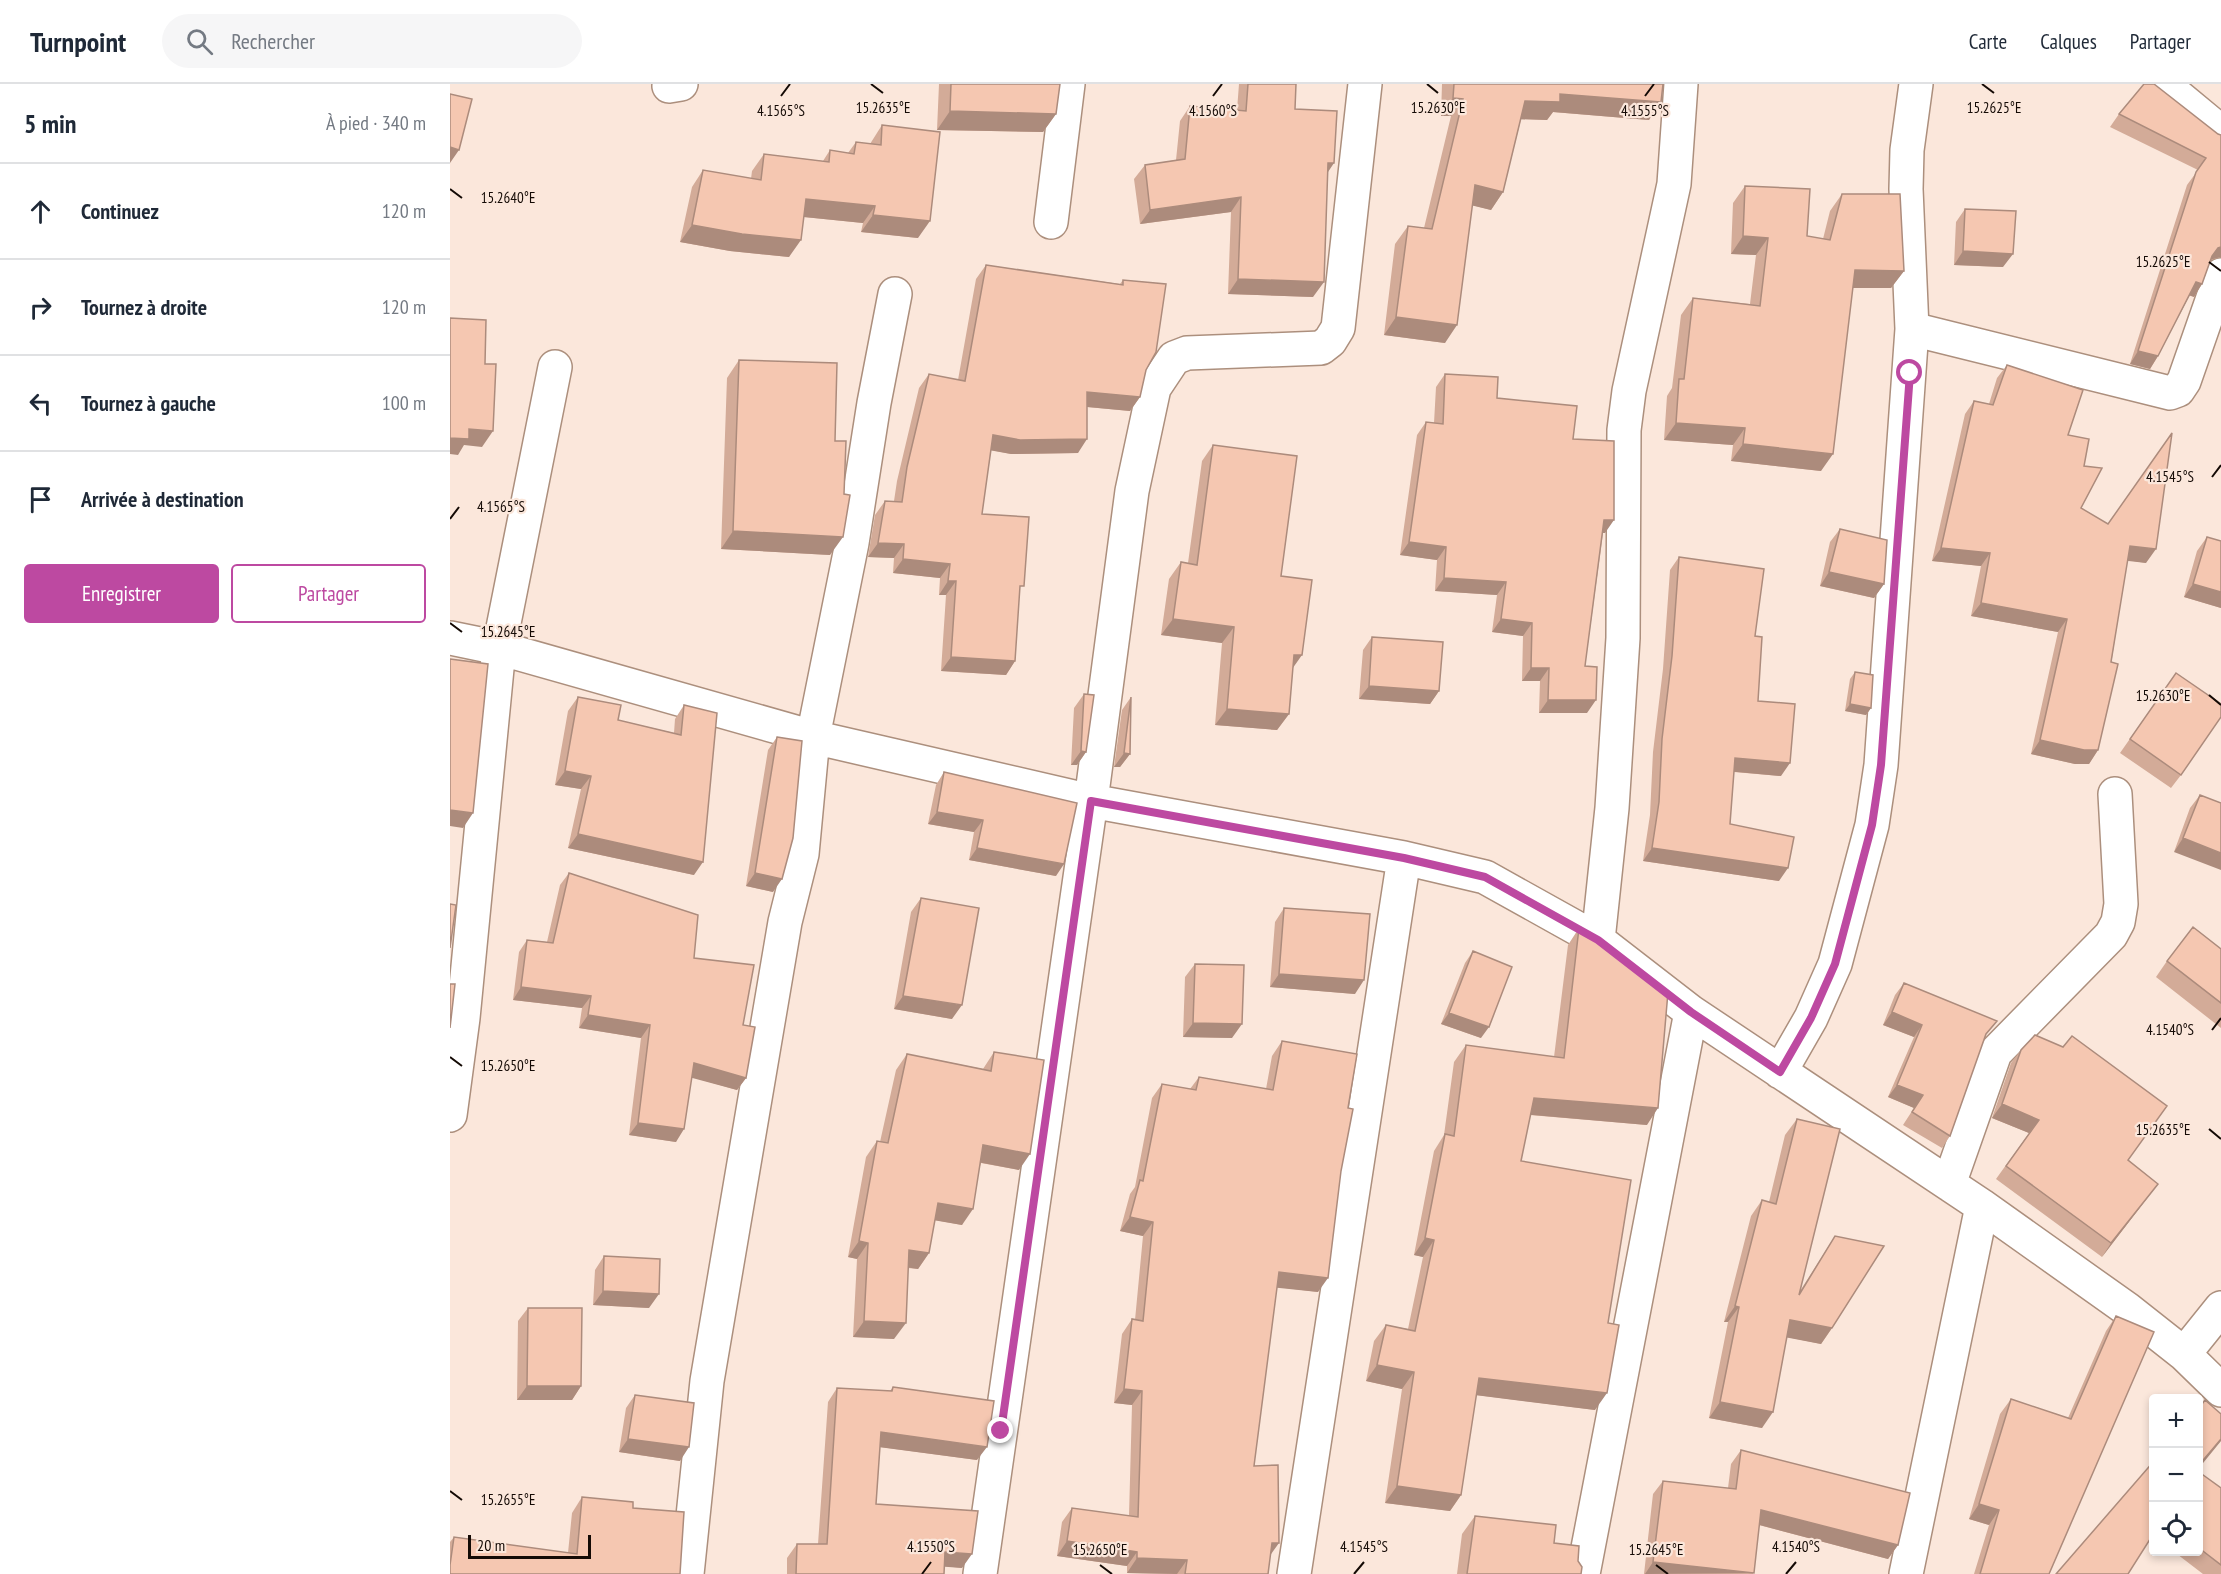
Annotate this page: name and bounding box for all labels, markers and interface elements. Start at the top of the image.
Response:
search box [162,14,582,68]
text: Turnpoint [30,23,126,60]
icon: search [183,25,216,58]
text: Rechercher [231,27,315,55]
text: Carte [1969,28,2007,55]
text: Calques [2040,28,2097,55]
text: Partager [2130,28,2191,55]
text: 15.2635°E [856,98,910,117]
text: 15.2630°E [1411,98,1465,117]
text: 15.2625°E [1967,98,2021,117]
text: 4.1565°S [757,101,805,120]
text: 4.1560°S [1189,101,1237,120]
text: 4.1555°S [1621,101,1669,120]
text: 5 min [24,107,77,140]
text: À pied · 340 m [326,110,426,136]
text: 15.2640°E [481,188,535,207]
icon: ahead [24,195,57,228]
text: Continuez [81,197,159,225]
text: 120 m [382,198,426,224]
text: 15.2625°E [2136,252,2190,271]
icon: right [24,291,57,324]
text: Tournez à droite [81,293,207,321]
text: 120 m [382,294,426,320]
route start [1896,359,1922,385]
icon: left [24,387,57,420]
text: Tournez à gauche [81,389,216,417]
text: 100 m [382,390,426,416]
text: 4.1545°S [2146,467,2194,486]
icon: arrive [24,483,57,516]
text: Arrivée à destination [81,485,244,513]
text: 4.1565°S [477,497,525,516]
button: Enregistrer [24,564,219,623]
button: Partager [231,564,426,623]
text: 15.2645°E [481,622,535,641]
text: 15.2630°E [2136,686,2190,705]
text: 4.1540°S [2146,1020,2194,1039]
text: 15.2650°E [481,1056,535,1075]
text: 15.2635°E [2136,1120,2190,1139]
map controls [2149,1394,2203,1556]
button: + [2149,1394,2203,1448]
route end [987,1417,1013,1443]
button: − [2149,1448,2203,1502]
text: 15.2655°E [481,1490,535,1509]
button: locate [2149,1502,2203,1556]
scale bar [468,1532,591,1560]
text: 20 m [477,1535,505,1555]
text: 4.1550°S [907,1537,955,1556]
text: 4.1545°S [1340,1537,1388,1556]
text: 4.1540°S [1772,1537,1820,1556]
text: 15.2650°E [1073,1540,1127,1559]
text: 15.2645°E [1629,1540,1683,1559]

